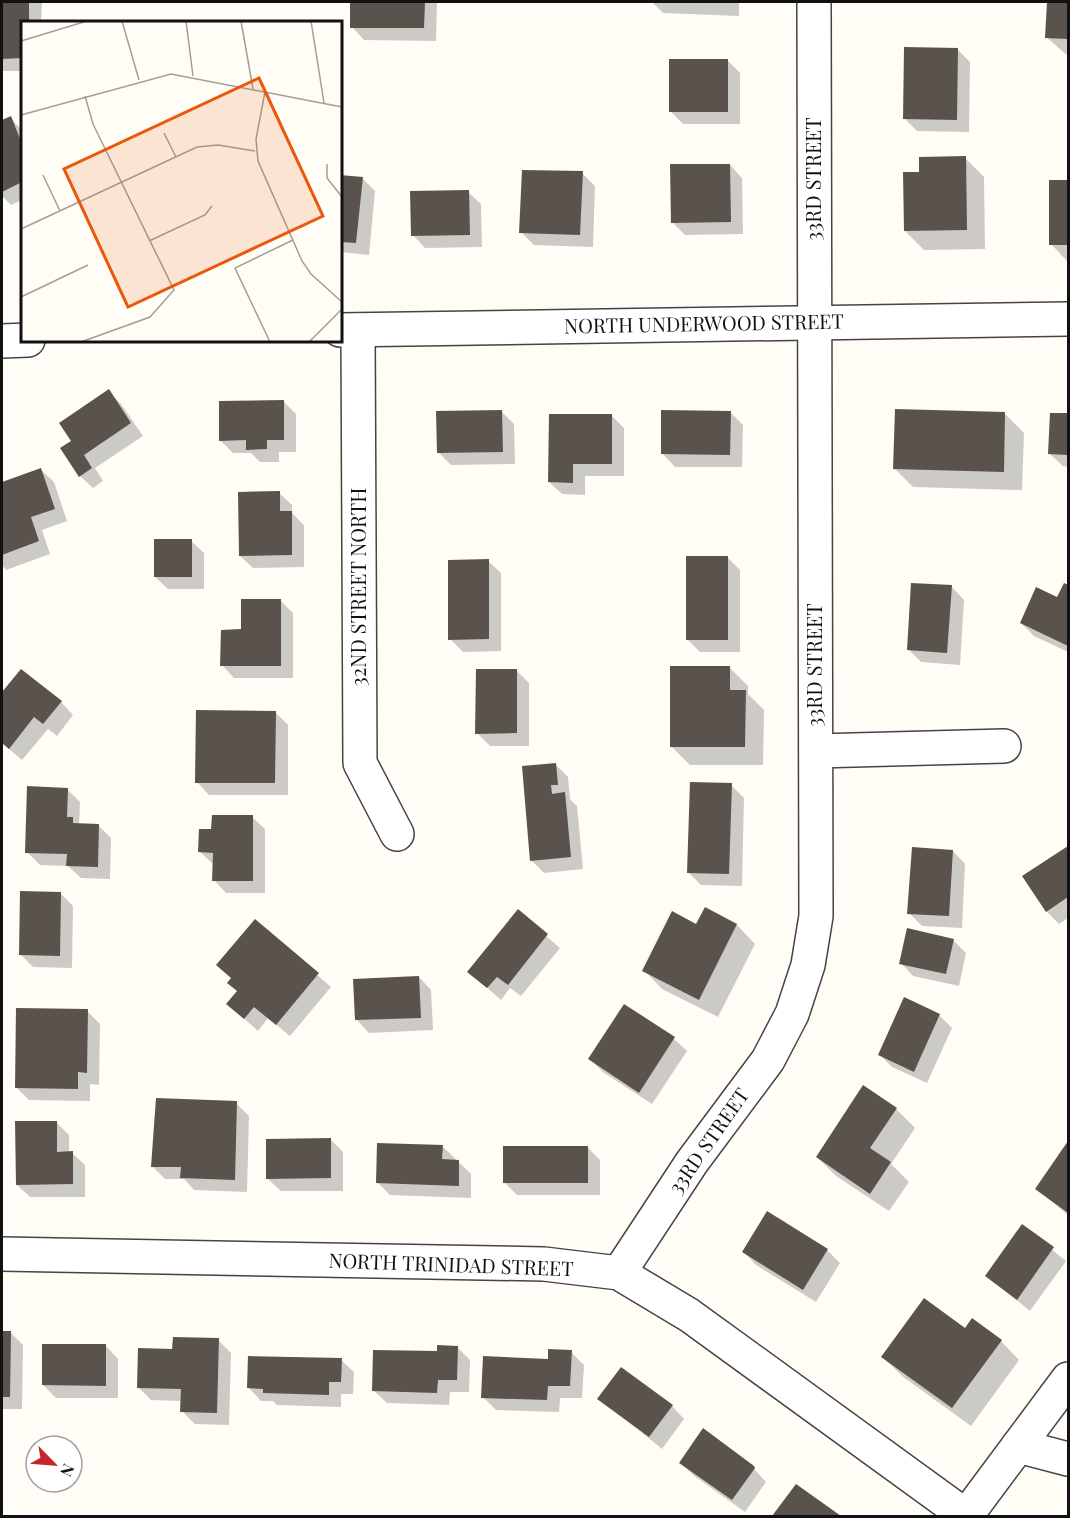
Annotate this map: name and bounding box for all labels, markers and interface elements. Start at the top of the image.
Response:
inset map [21,21,342,342]
street label: 33RD STREET [799,117,826,241]
street label: NORTH UNDERWOOD STREET [564,307,844,338]
street label: 32ND STREET NORTH [344,488,371,686]
street label: 33RD STREET [800,603,827,727]
street label: 33RD STREET [661,1082,754,1198]
street label: NORTH TRINIDAD STREET [328,1246,574,1281]
north arrow [24,1434,84,1494]
text: N [56,1461,80,1481]

